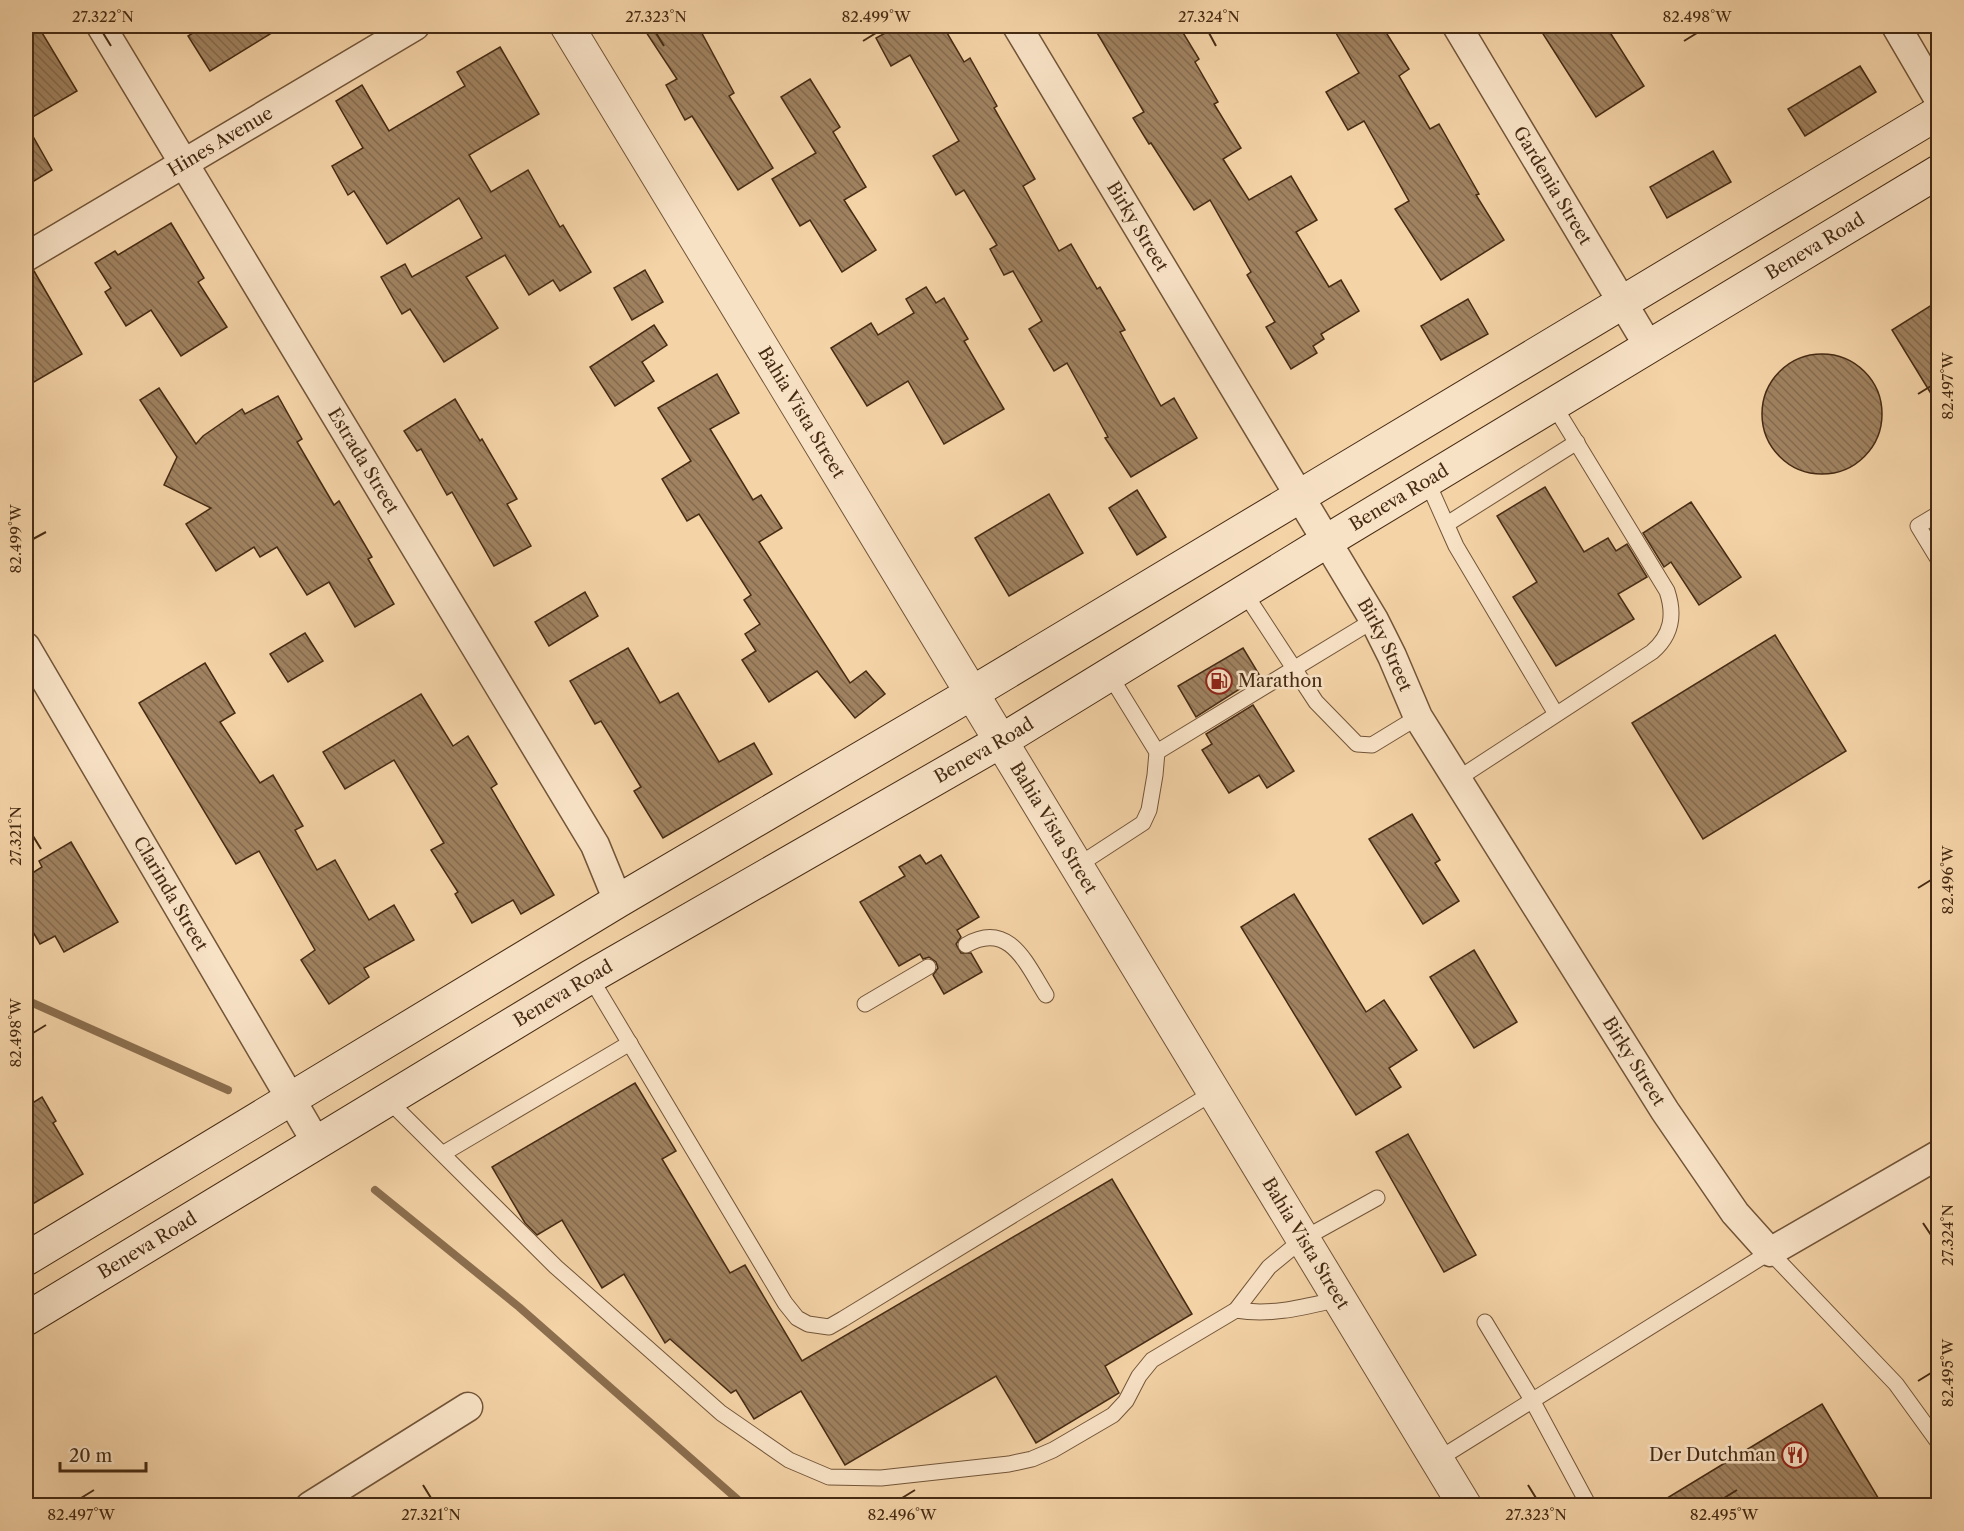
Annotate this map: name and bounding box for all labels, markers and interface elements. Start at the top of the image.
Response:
text: 27.322°N [72,7,134,26]
text: 27.323°N [625,7,687,26]
text: 82.499°W [841,7,911,26]
text: 27.324°N [1178,7,1240,26]
text: 82.498°W [1662,7,1732,26]
street label: Hines Avenue [164,102,277,181]
street label: Gardenia Street [1509,122,1597,249]
street label: Birky Street [1102,178,1173,276]
street label: Beneva Road [1761,208,1868,285]
street label: Bahia Vista Street [753,343,850,483]
text: 82.497°W [1938,352,1957,420]
street label: Estrada Street [323,404,404,518]
street label: Beneva Road [1345,459,1452,536]
text: 82.499°W [6,504,25,574]
street label: Birky Street [1352,594,1417,695]
fuel station icon: Marathon [1204,666,1234,696]
place label: Marathon [1238,670,1322,692]
street label: Beneva Road [930,713,1038,788]
street label: Bahia Vista Street [1005,758,1102,898]
text: 27.321°N [6,806,25,866]
street label: Clarinda Street [128,832,213,956]
text: 82.496°W [1938,845,1957,914]
street label: Beneva Road [510,955,616,1032]
text: 82.498°W [6,998,25,1068]
street label: Birky Street [1598,1013,1670,1111]
street label: Bahia Vista Street [1257,1174,1354,1314]
text: 27.324°N [1938,1204,1957,1266]
street label: Beneva Road [94,1207,201,1284]
text: 82.495°W [1938,1338,1957,1407]
scale bar [60,1435,146,1473]
restaurant icon: Der Dutchman [1780,1440,1810,1470]
place label: Der Dutchman [1649,1444,1776,1466]
text: 20 m [69,1445,113,1467]
text: 82.497°W [47,1505,115,1524]
text: 27.321°N [401,1505,461,1524]
text: 82.496°W [868,1505,937,1524]
text: 27.323°N [1505,1505,1567,1524]
text: 82.495°W [1690,1505,1759,1524]

